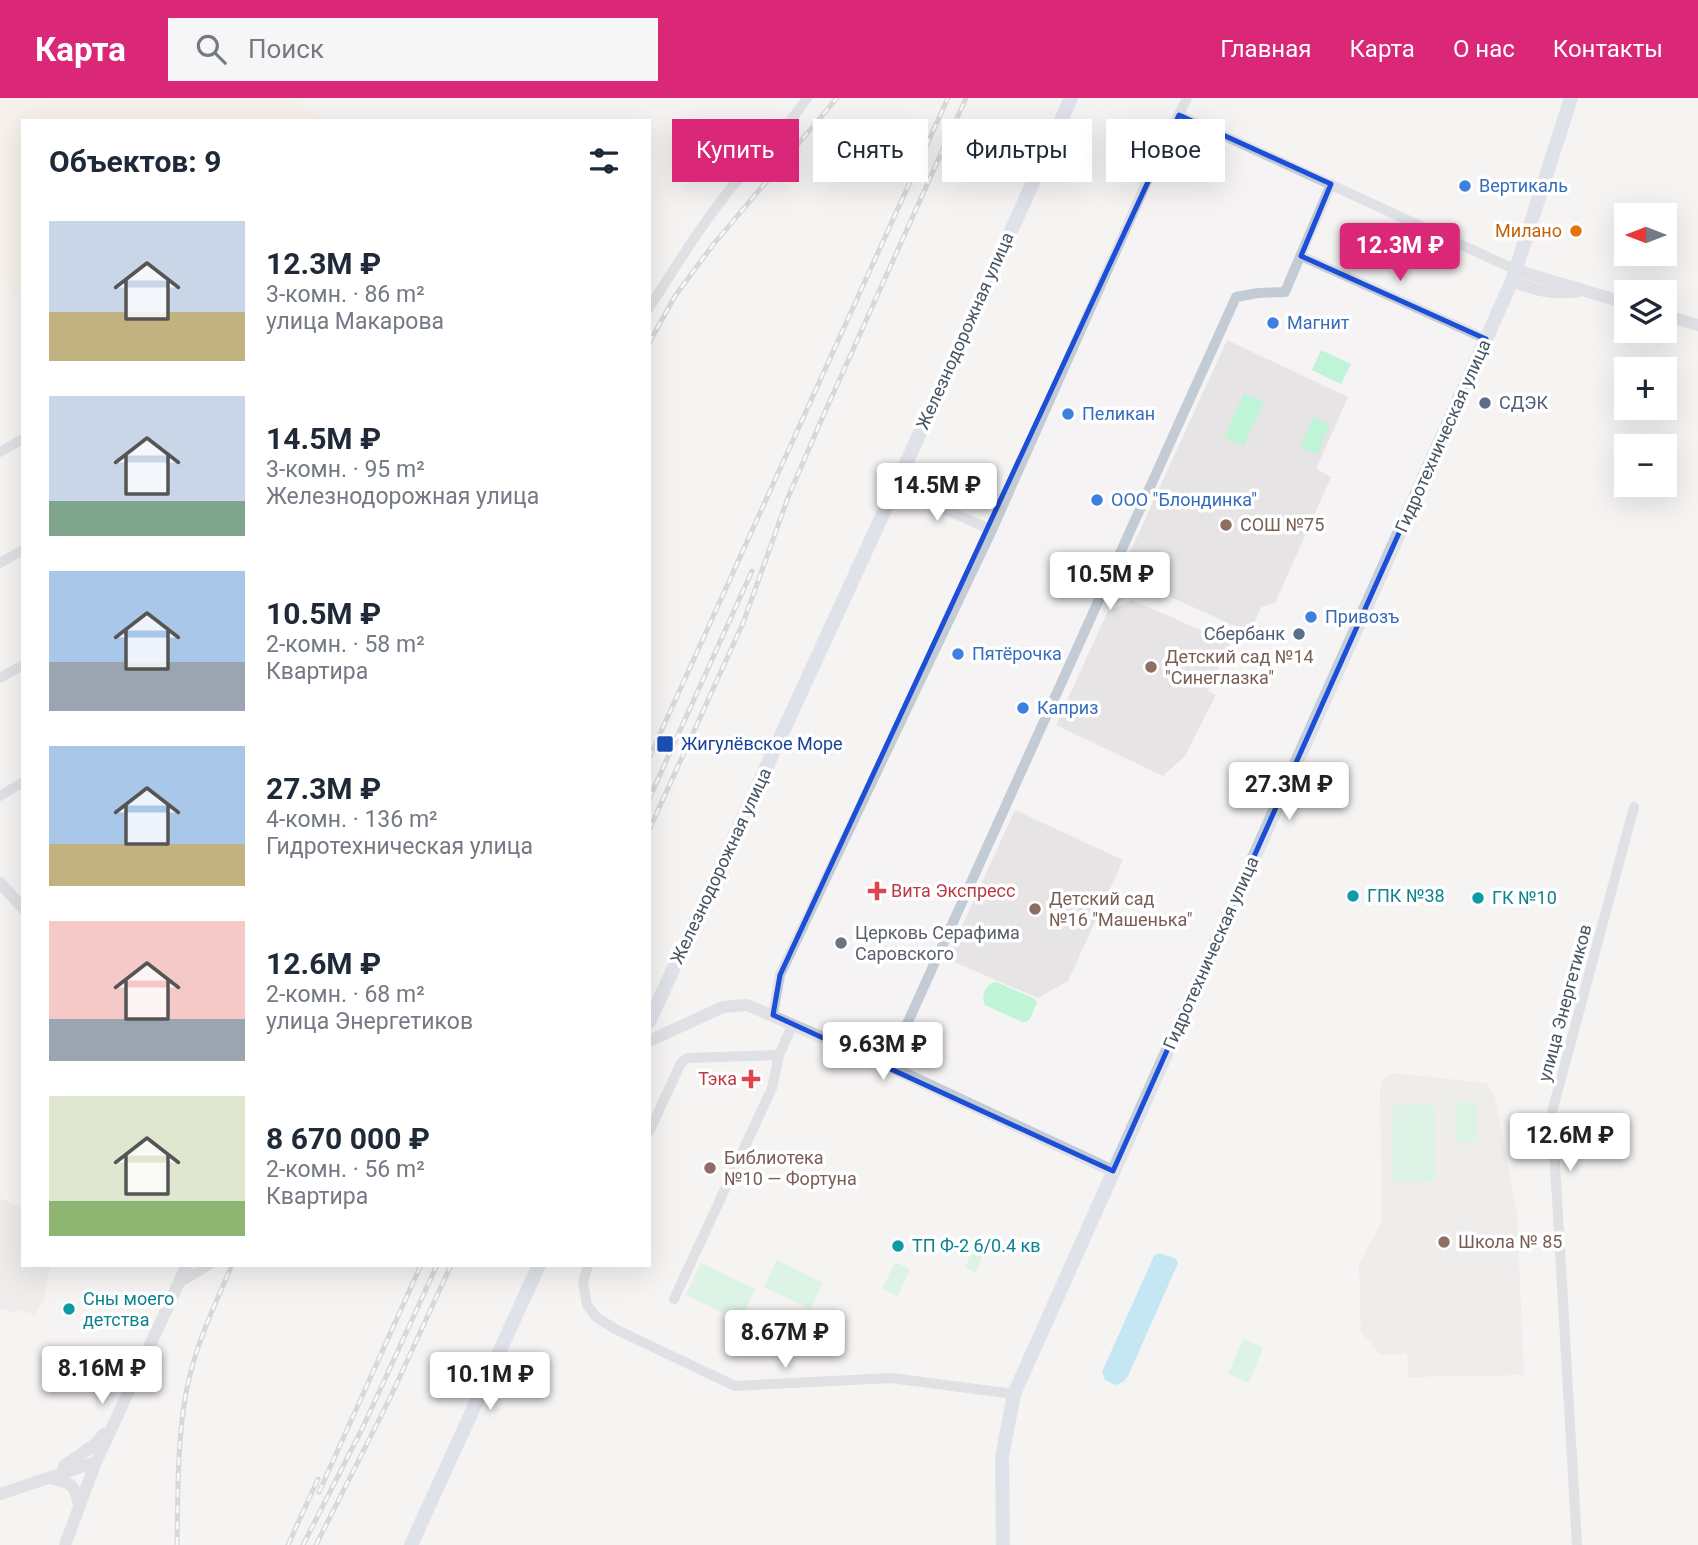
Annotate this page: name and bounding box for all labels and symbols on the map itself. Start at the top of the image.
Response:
place label: Вертикаль [1479,175,1568,196]
marker: Вертикаль [1457,178,1473,194]
north arrow [1614,203,1676,266]
place label: Милано [1495,220,1562,241]
pin: 12.3M ₽ [1335,223,1465,283]
marker: Милано [1568,223,1584,239]
street label: Железнодорожная улица [911,229,1018,433]
place label: Магнит [1287,312,1350,333]
marker: Магнит [1265,315,1281,331]
street label: Гидротехническая улица [1390,336,1495,535]
place label: СДЭК [1499,392,1548,413]
marker: СДЭК [1477,395,1493,411]
place label: Пеликан [1082,403,1155,424]
marker: Пеликан [1060,406,1076,422]
pin: 14.5M ₽ [872,464,1002,523]
place label: ООО "Блондинка" [1111,489,1257,510]
marker: ООО "Блондинка" [1089,492,1105,508]
place label: СОШ №75 [1240,514,1324,535]
marker: СОШ №75 [1218,517,1234,533]
pin: 10.5M ₽ [1045,552,1175,612]
place label: Привозъ [1325,606,1399,627]
marker: Привозъ [1303,609,1319,625]
place label: Сбербанк [1204,623,1285,644]
marker: Сбербанк [1291,626,1307,642]
place label: Пятёрочка [972,643,1062,664]
marker: Пятёрочка [950,646,966,662]
place label: Детский сад №14 "Синеглазка" [1165,646,1314,688]
marker: Детский сад №14 "Синеглазка" [1143,659,1159,675]
place label: Каприз [1037,697,1098,718]
marker: Каприз [1015,700,1031,716]
place label: Жигулёвское Море [681,733,843,754]
marker: Жигулёвское Море [655,734,675,754]
pin: 27.3M ₽ [1224,762,1354,822]
street label: Железнодорожная улица [666,764,775,967]
street label: Гидротехническая улица [1158,853,1263,1052]
place label: Вита Экспресс [891,880,1015,901]
marker: Вита Экспресс [869,883,885,899]
place label: ГПК №38 [1367,885,1445,906]
place label: ГК №10 [1492,887,1557,908]
place label: Детский сад №16 "Машенька" [1049,888,1192,930]
marker: ГПК №38 [1345,888,1361,904]
marker: ГК №10 [1470,890,1486,906]
marker: Детский сад №16 "Машенька" [1027,901,1043,917]
place label: Церковь Серафима Саровского [855,922,1020,964]
street label: улица Энергетиков [1533,922,1596,1084]
marker: Церковь Серафима Саровского [833,935,849,951]
pin: 9.63M ₽ [818,1023,948,1082]
place label: Тэка [698,1068,737,1089]
marker: Тэка [743,1071,759,1087]
pin: 12.6M ₽ [1505,1114,1635,1173]
place label: Библиотека №10 — Фортуна [724,1147,857,1189]
marker: Библиотека №10 — Фортуна [702,1160,718,1176]
place label: Школа № 85 [1458,1231,1562,1252]
marker: Школа № 85 [1436,1234,1452,1250]
place label: ТП Ф-2 6/0.4 кв [912,1235,1041,1256]
marker: ТП Ф-2 6/0.4 кв [890,1238,906,1254]
place label: Сны моего детства [83,1288,174,1330]
marker: Сны моего детства [61,1301,77,1317]
pin: 8.67M ₽ [720,1310,850,1370]
pin: 8.16M ₽ [37,1346,167,1406]
pin: 10.1M ₽ [425,1352,555,1412]

